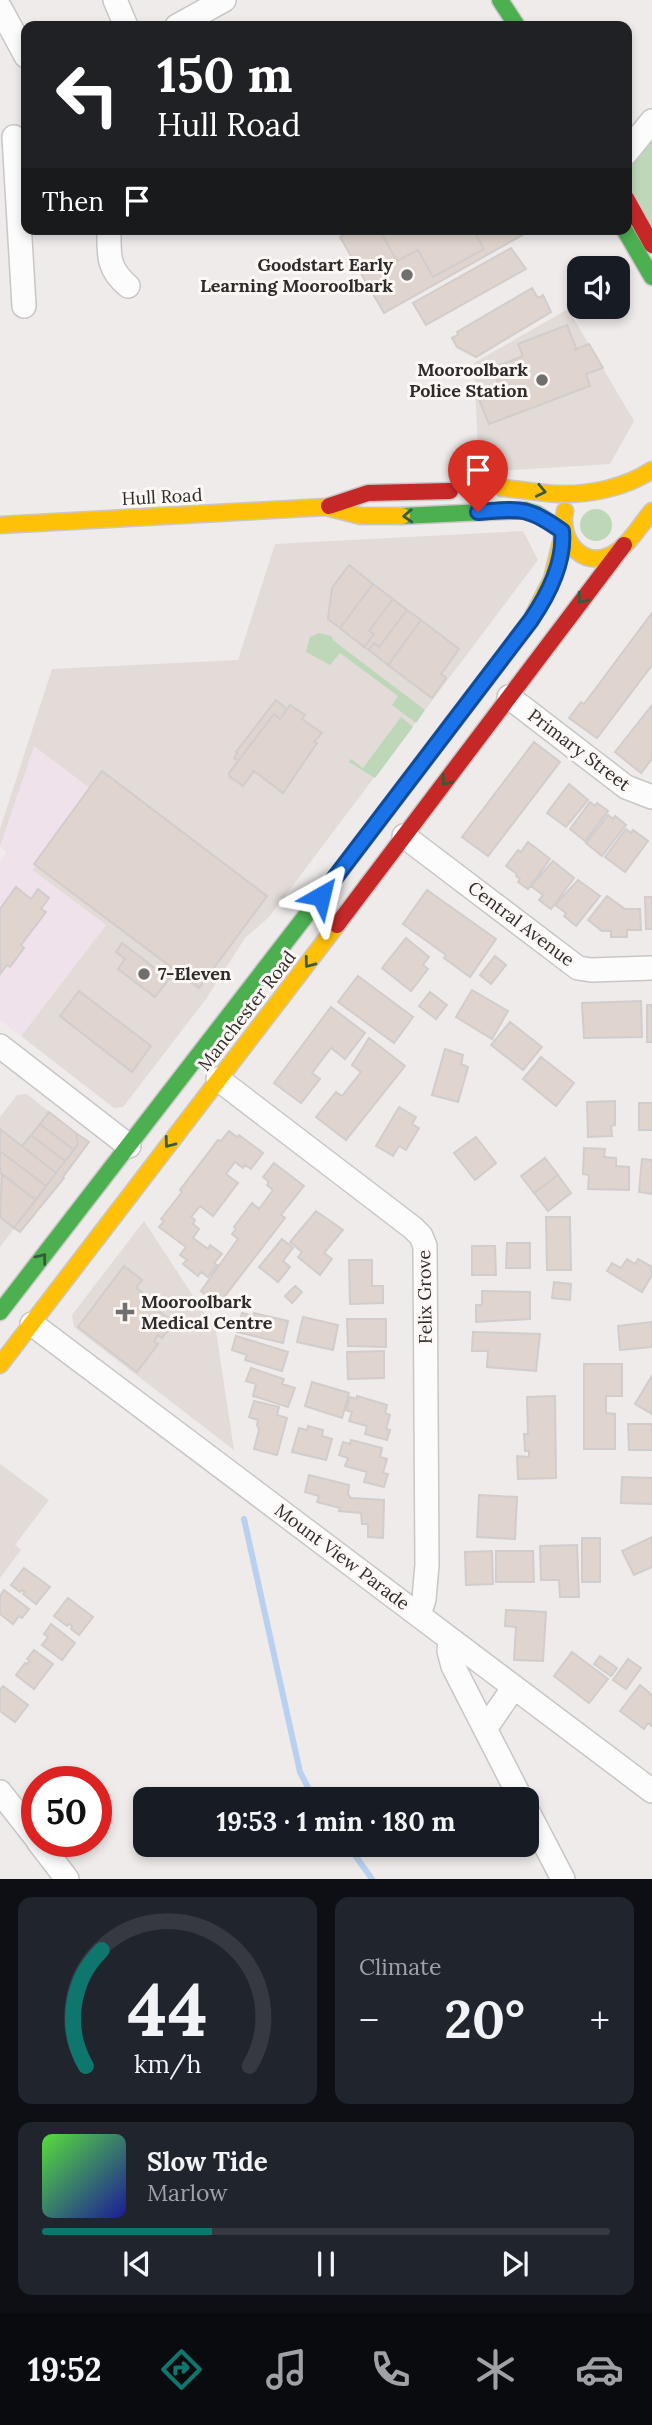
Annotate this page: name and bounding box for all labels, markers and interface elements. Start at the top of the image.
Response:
text: 150 m [157,43,293,105]
icon: left [42,49,133,140]
text: Hull Road [157,104,301,145]
icon: arrive [118,182,156,220]
text: Then [42,185,104,218]
place label: Goodstart Early Learning Mooroolbark [200,253,393,297]
map controls [567,256,630,319]
button: sound [567,256,630,319]
marker: Goodstart Early Learning Mooroolbark [399,267,415,283]
place label: Mooroolbark Police Station [409,358,529,402]
marker: Mooroolbark Police Station [534,372,550,388]
pin [448,440,508,512]
icon: arrive [459,451,497,489]
street label: Hull Road [121,483,203,510]
one-way arrow [535,483,547,498]
one-way arrow [402,508,413,523]
one-way arrow [578,592,591,604]
street label: Primary Street [523,704,635,796]
one-way arrow [441,773,454,786]
position arrow [284,859,358,933]
street label: Central Avenue [463,876,579,971]
street label: Manchester Road [193,946,301,1075]
one-way arrow [304,955,317,968]
place label: 7-Eleven [158,962,232,985]
marker: 7-Eleven [136,966,152,982]
one-way arrow [165,1135,178,1148]
street label: Felix Grove [412,1250,437,1344]
one-way arrow [33,1254,46,1266]
place label: Mooroolbark Medical Centre [141,1290,273,1334]
marker: Mooroolbark Medical Centre [115,1302,135,1322]
street label: Mount View Parade [270,1498,415,1615]
speed limit sign: 50 [21,1766,112,1857]
text: 19:53 · 1 min · 180 m [217,1805,455,1838]
text: Climate [359,1952,441,1981]
text: 44 [127,1964,208,2057]
text: 20° [444,1986,525,2052]
text: − [359,1996,379,2044]
text: + [590,1996,610,2044]
text: km/h [134,2048,201,2080]
text: Slow Tide [147,2145,268,2178]
text: Marlow [147,2178,228,2207]
icon: previous [118,2245,156,2283]
icon: pause [307,2245,345,2283]
icon: next [496,2245,534,2283]
icon: directions [157,2345,206,2394]
icon: music [262,2345,311,2394]
icon: phone [366,2345,415,2394]
icon: climate [471,2345,520,2394]
icon: car [575,2345,624,2394]
text: 19:52 [28,2349,102,2390]

